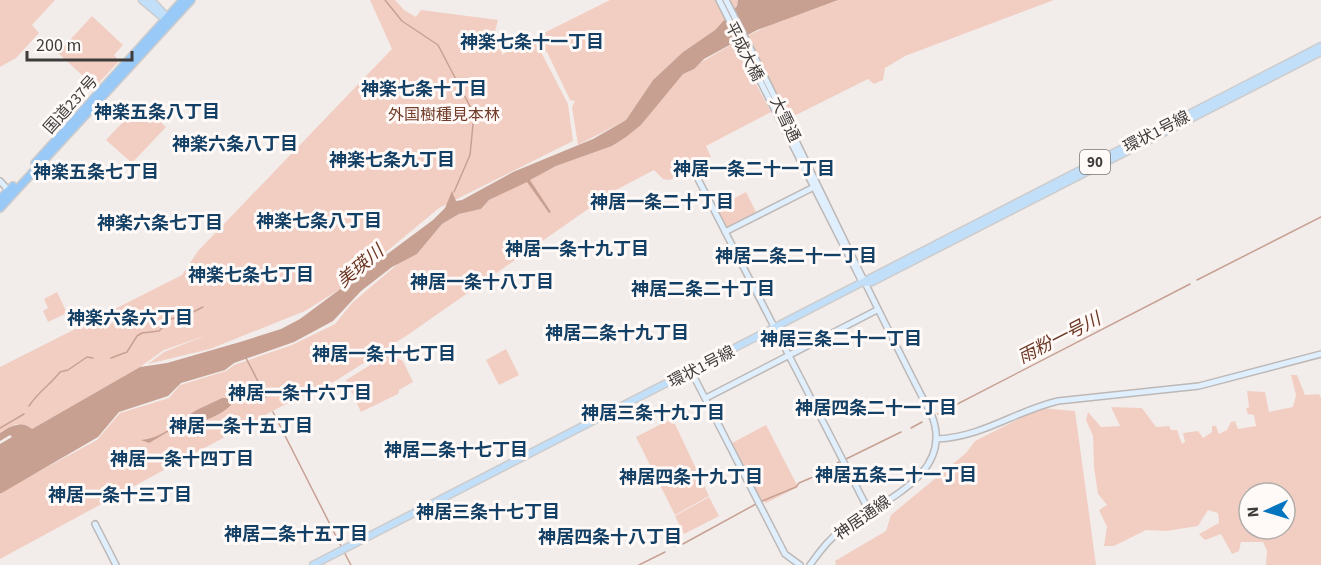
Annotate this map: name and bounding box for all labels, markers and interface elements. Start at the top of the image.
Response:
street label: 平成大橋 [720,18,768,85]
scale bar [27,24,132,62]
district label: 神楽七条十一丁目 [460,30,604,55]
text: 200 m [36,33,81,58]
street label: 国道237号 [39,71,103,139]
district label: 神楽七条十丁目 [361,77,487,102]
street label: 大雪通 [765,93,806,146]
district label: 神楽五条八丁目 [94,100,220,125]
park label: 外国樹種見本林 [388,104,500,126]
street label: 環状1号線 [1119,106,1194,158]
district label: 神楽六条八丁目 [172,132,298,157]
district label: 神楽七条九丁目 [329,148,455,173]
road number: 90 [1080,150,1110,174]
district label: 神居一条二十一丁目 [673,157,835,182]
district label: 神楽五条七丁目 [33,160,159,185]
district label: 神居一条二十丁目 [590,190,734,215]
district label: 神楽七条八丁目 [256,209,382,234]
district label: 神楽六条七丁目 [97,211,223,236]
district label: 神居一条十九丁目 [505,237,649,262]
water label: 美瑛川 [332,238,391,293]
district label: 神居二条二十一丁目 [715,244,877,269]
district label: 神楽七条七丁目 [188,263,314,288]
district label: 神居一条十八丁目 [410,270,554,295]
district label: 神居二条二十丁目 [631,277,775,302]
district label: 神楽六条六丁目 [67,306,193,331]
water label: 雨粉一号川 [1013,306,1107,370]
district label: 神居二条十九丁目 [545,321,689,346]
district label: 神居三条二十一丁目 [760,327,922,352]
street label: 環状1号線 [664,341,739,393]
district label: 神居一条十七丁目 [312,342,456,367]
district label: 神居一条十六丁目 [228,381,372,406]
district label: 神居四条二十一丁目 [795,396,957,421]
district label: 神居三条十九丁目 [581,401,725,426]
district label: 神居一条十五丁目 [169,414,313,439]
district label: 神居二条十七丁目 [384,438,528,463]
district label: 神居一条十四丁目 [110,447,254,472]
district label: 神居五条二十一丁目 [815,463,977,488]
district label: 神居四条十九丁目 [619,465,763,490]
north arrow [1237,481,1297,541]
district label: 神居一条十三丁目 [48,483,192,508]
street label: 神居通線 [830,490,895,545]
district label: 神居三条十七丁目 [416,500,560,525]
text: N [1242,506,1264,518]
district label: 神居二条十五丁目 [224,522,368,547]
district label: 神居四条十八丁目 [538,525,682,550]

